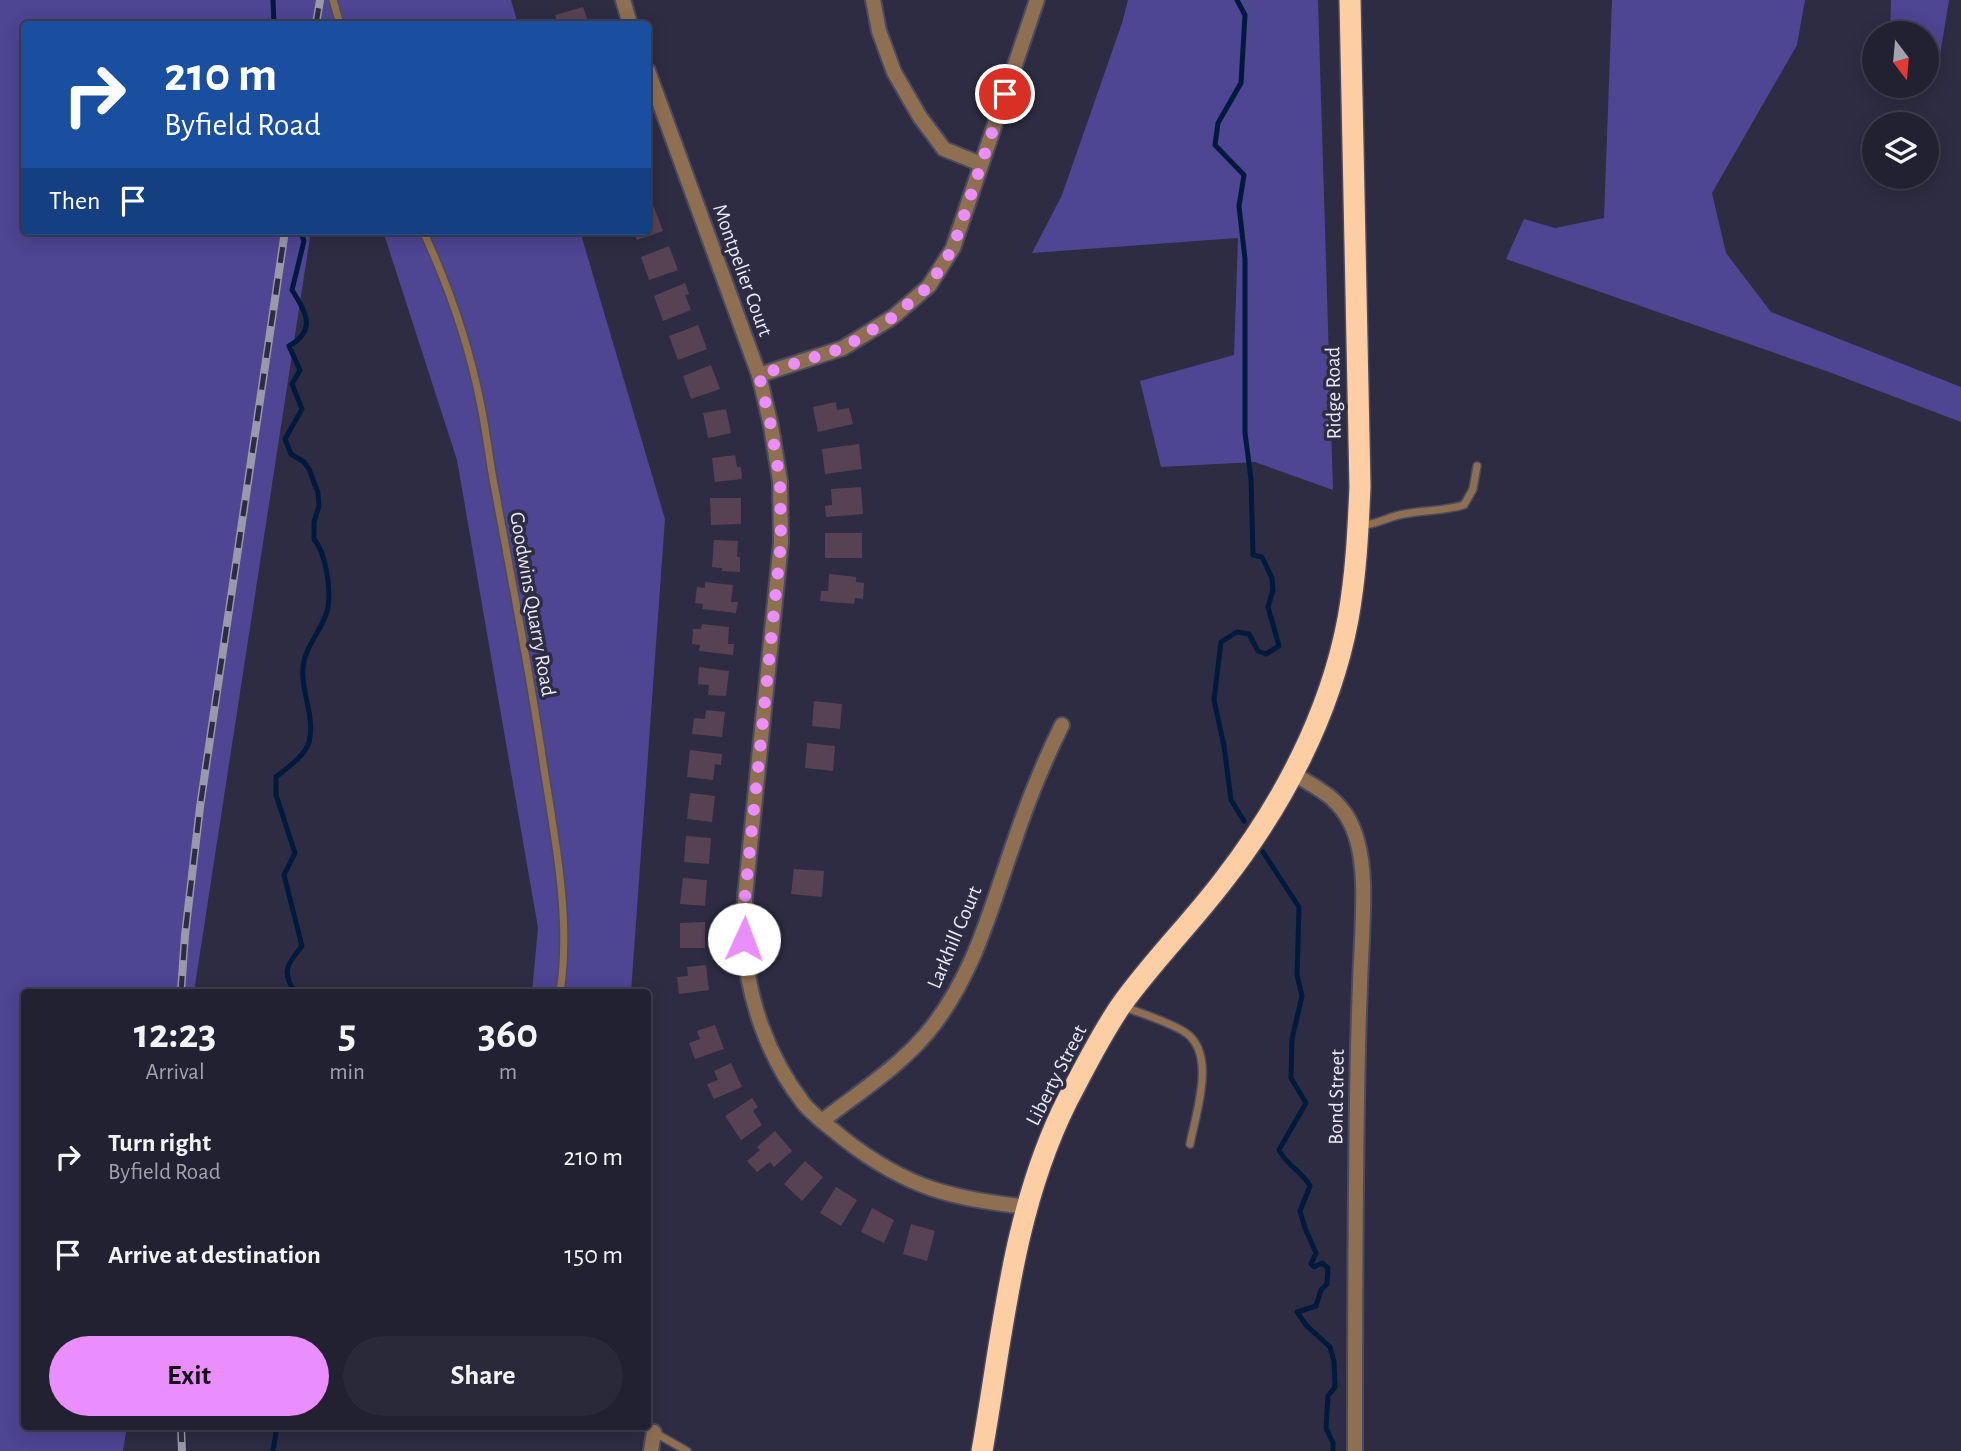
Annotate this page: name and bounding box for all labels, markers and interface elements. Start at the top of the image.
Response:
north arrow [1862,21,1939,98]
map controls [1862,21,1939,189]
icon: right [49,49,140,140]
text: 210 m [164,51,277,100]
pin [975,64,1035,124]
icon: arrive [986,75,1024,113]
text: Byfield Road [164,109,321,141]
button: layers [1862,112,1939,189]
icon: arrive [114,182,152,220]
text: Then [49,188,100,214]
street label: Montpelier Court [709,201,776,339]
street label: Ridge Road [1322,346,1345,440]
street label: Goodwins Quarry Road [506,510,559,698]
street label: Larkhill Court [923,883,986,992]
position arrow [707,902,781,976]
text: 12:23 [134,1013,216,1055]
text: 5 [338,1013,356,1055]
text: 360 [478,1013,538,1055]
street label: Liberty Street [1022,1021,1091,1129]
street label: Bond Street [1325,1049,1348,1145]
text: Arrival [145,1061,205,1084]
text: min [329,1061,365,1084]
text: m [499,1061,517,1084]
text: Turn right [108,1130,211,1156]
icon: right [49,1138,87,1176]
text: 210 m [563,1144,623,1170]
text: Byfield Road [108,1161,221,1184]
icon: arrive [49,1236,87,1274]
text: Arrive at destination [108,1242,321,1268]
text: 150 m [564,1242,623,1268]
button: Exit [49,1336,329,1416]
button: Share [343,1336,623,1416]

